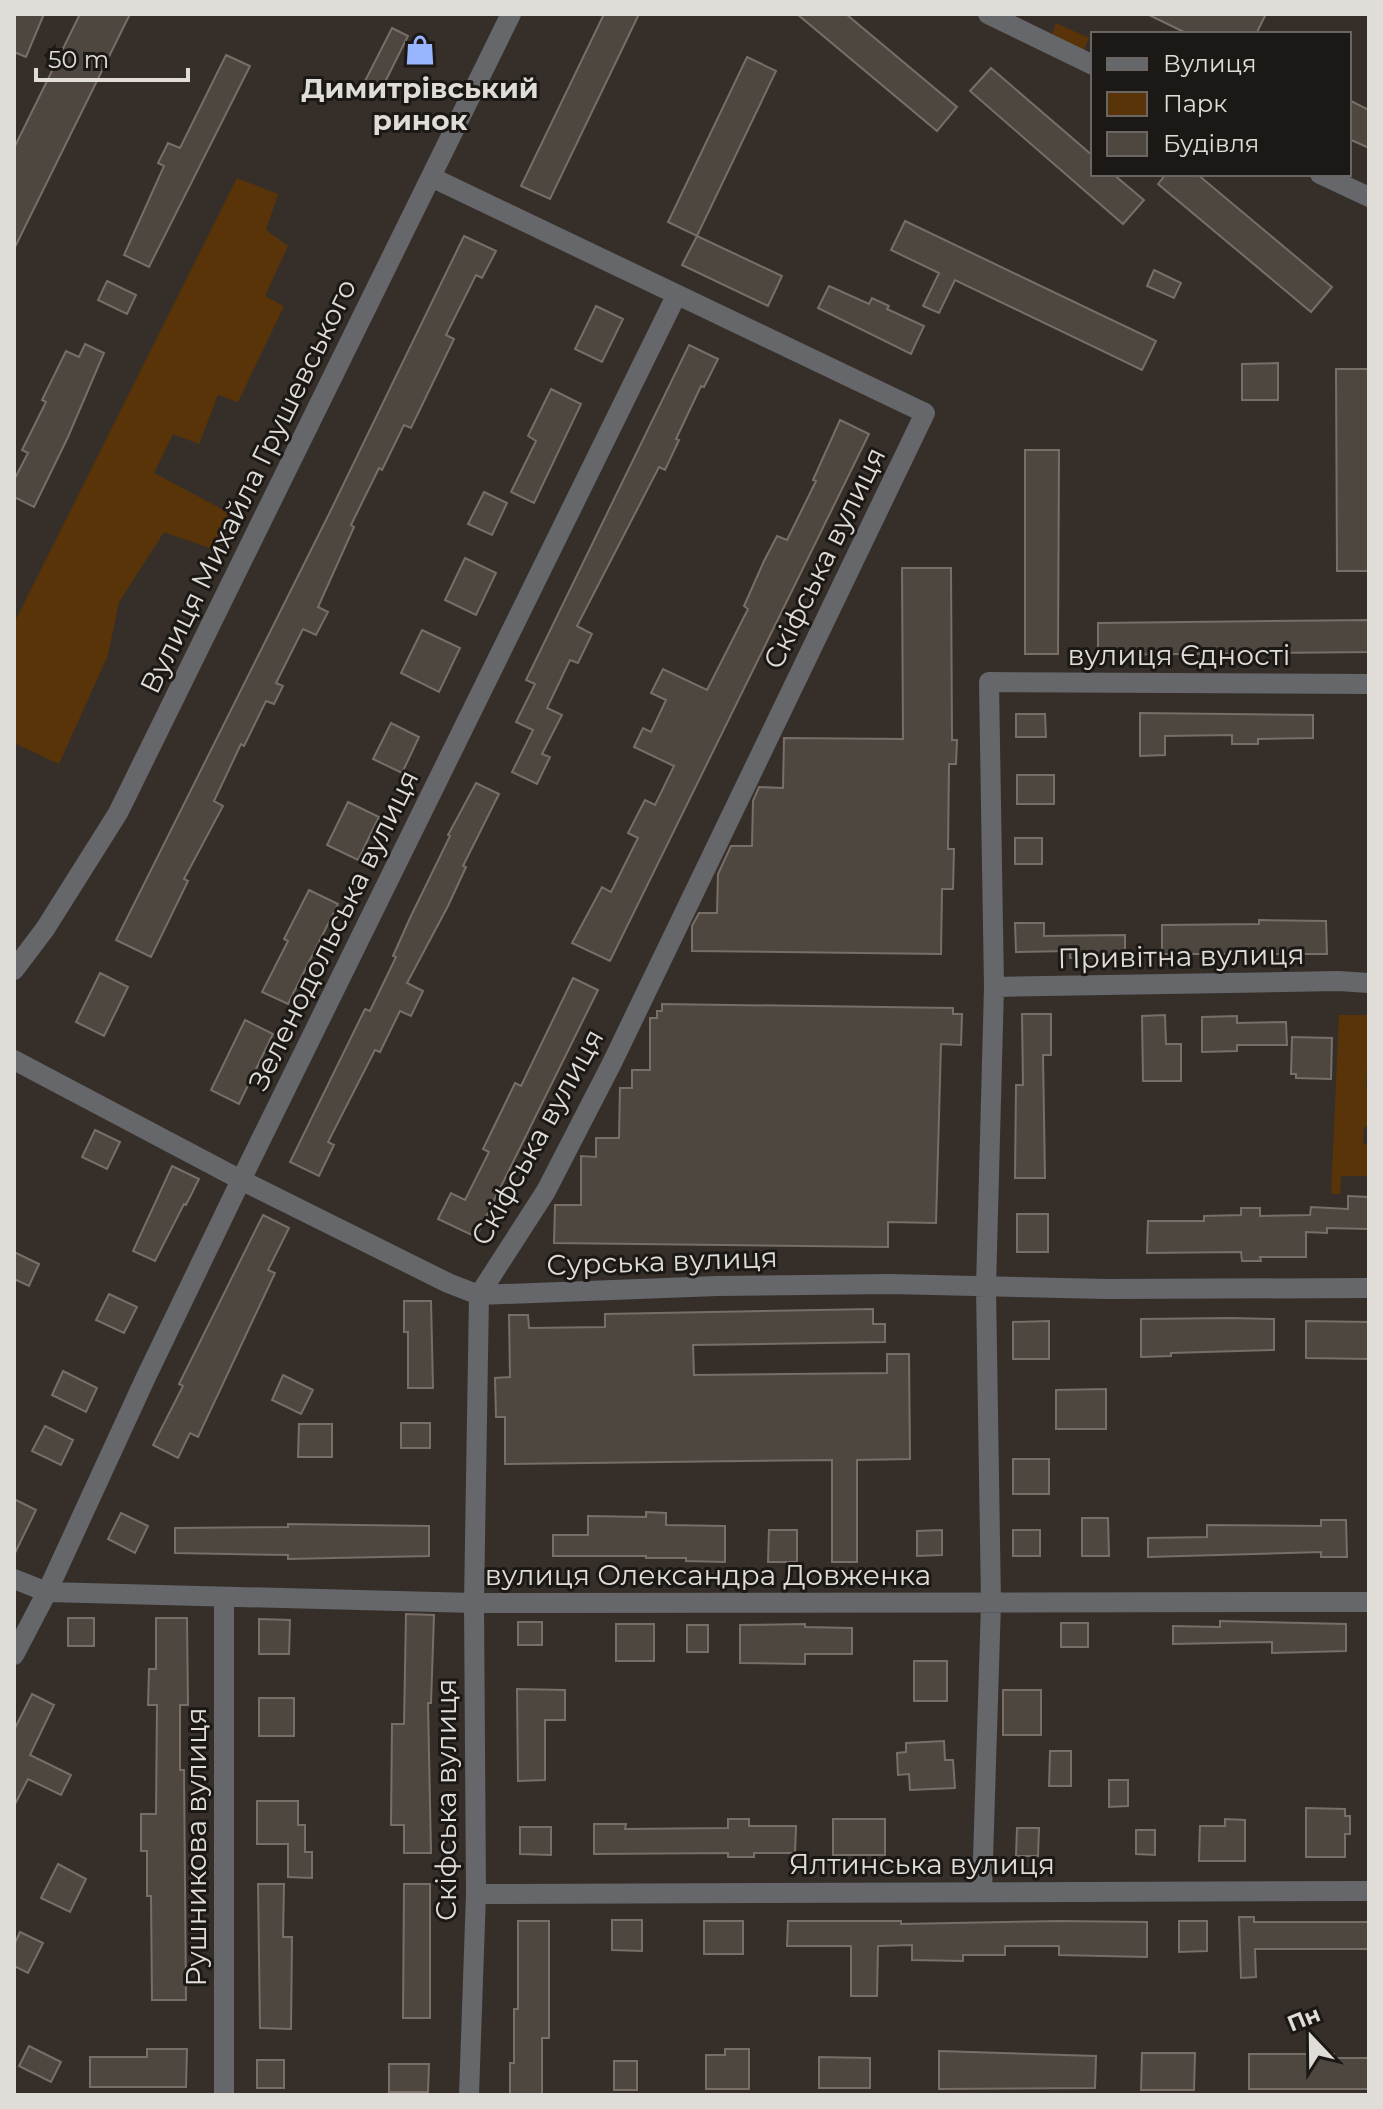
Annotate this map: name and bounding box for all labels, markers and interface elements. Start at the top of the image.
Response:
scale bar [36,32,188,82]
legend [1091,32,1351,176]
shop icon: Димитрівський ринок [403,33,437,67]
text: 50 m [48,45,109,74]
text: Вулиця [1163,49,1256,78]
place label: Димитрівський ринок [301,71,539,137]
text: Парк [1163,89,1227,118]
text: Будівля [1163,129,1259,158]
street label: Вулиця Михайла Грушевського [133,273,363,699]
street label: Скіфська вулиця [756,442,892,674]
street label: вулиця Єдності [1068,638,1290,672]
street label: Зеленодольська вулиця [241,764,425,1096]
street label: Привітна вулиця [1057,937,1305,975]
street label: Скіфська вулиця [463,1023,611,1251]
street label: Сурська вулиця [546,1240,778,1282]
street label: вулиця Олександра Довженка [485,1558,931,1592]
street label: Скіфська вулиця [429,1679,463,1921]
street label: Рушникова вулиця [179,1708,213,1986]
street label: Ялтинська вулиця [789,1847,1055,1881]
north arrow [1271,1997,1351,2077]
text: Пн [1283,2000,1324,2038]

